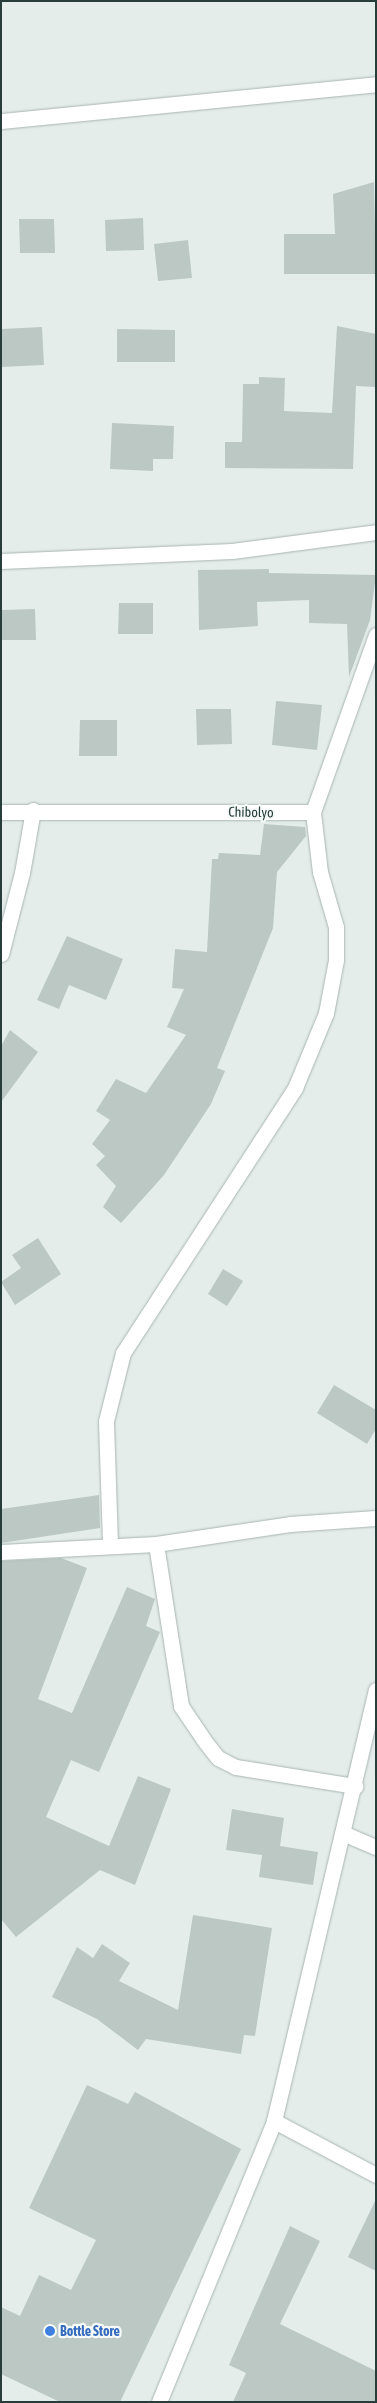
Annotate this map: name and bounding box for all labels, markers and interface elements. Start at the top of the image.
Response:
street label: Chibolyo [228,803,274,821]
place label: Bottle Store [60,2323,120,2339]
marker: Bottle Store [44,2325,56,2337]

